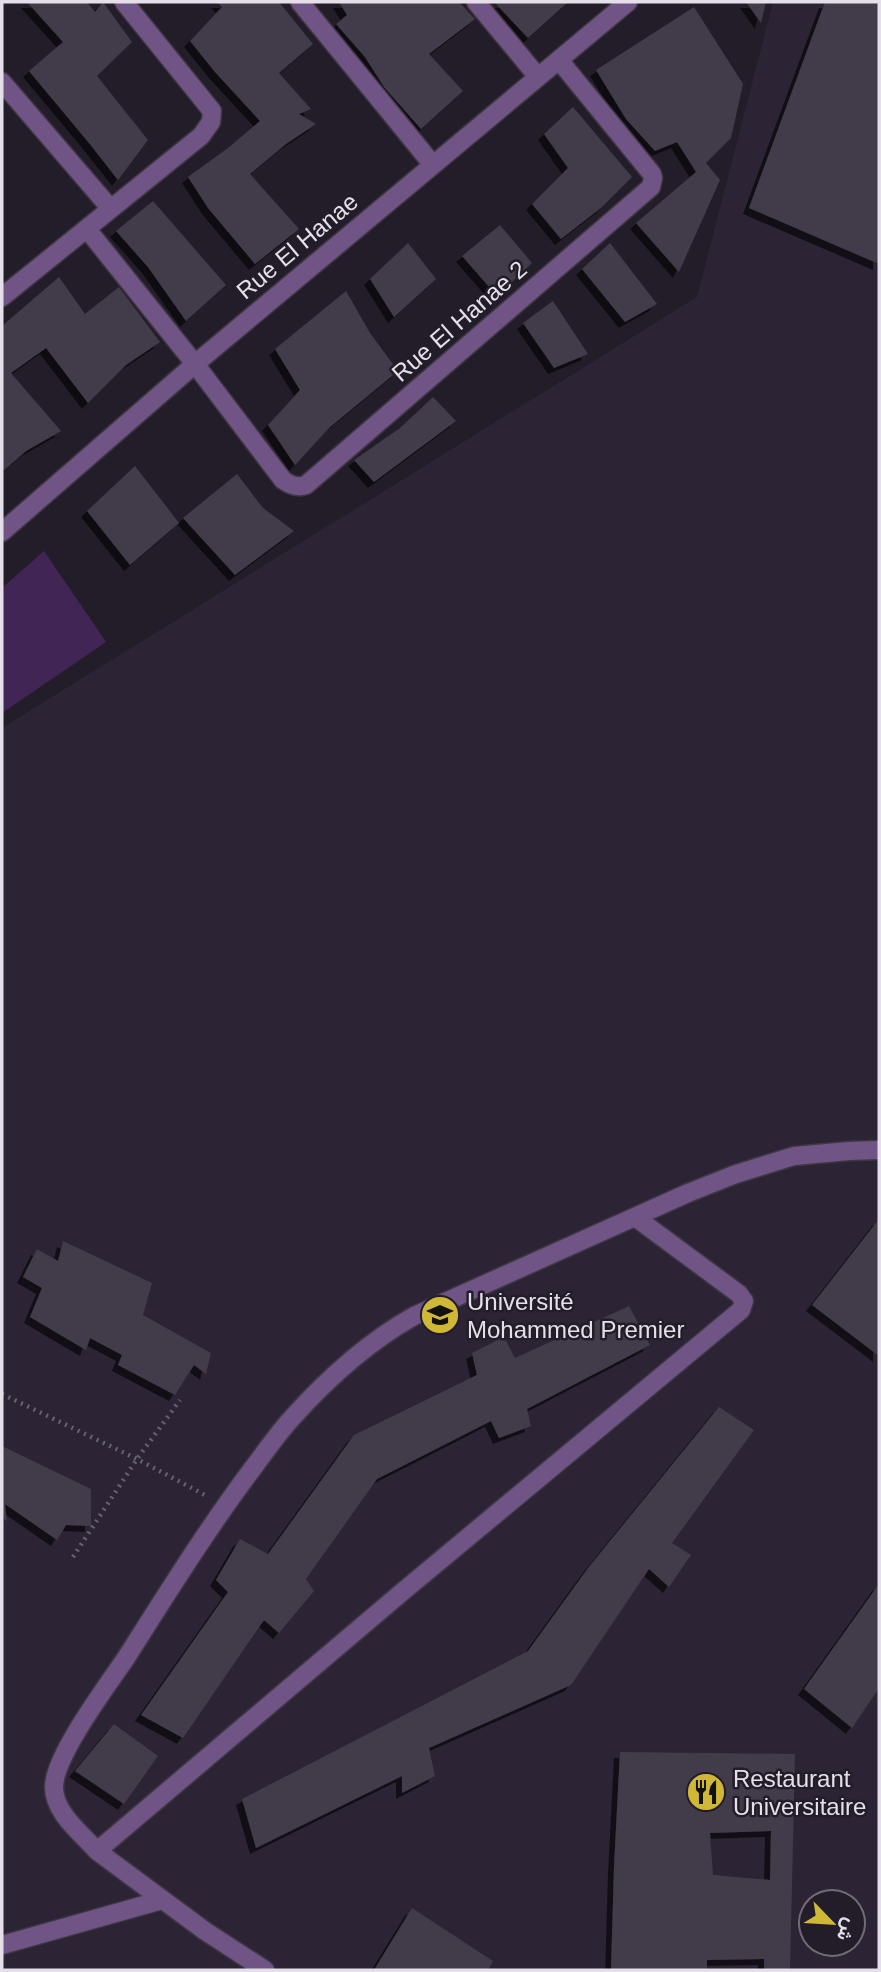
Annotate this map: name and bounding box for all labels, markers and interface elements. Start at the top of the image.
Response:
street label: Rue El Hanae [231,188,363,304]
street label: Rue El Hanae 2 [386,255,532,387]
place label: Université Mohammed Premier [467,1288,684,1343]
school or university icon: Université Mohammed Premier [419,1294,461,1336]
place label: Restaurant Universitaire [733,1765,866,1820]
restaurant icon: Restaurant Universitaire [685,1771,727,1813]
north arrow [797,1888,867,1958]
text: ش [832,1915,861,1945]

